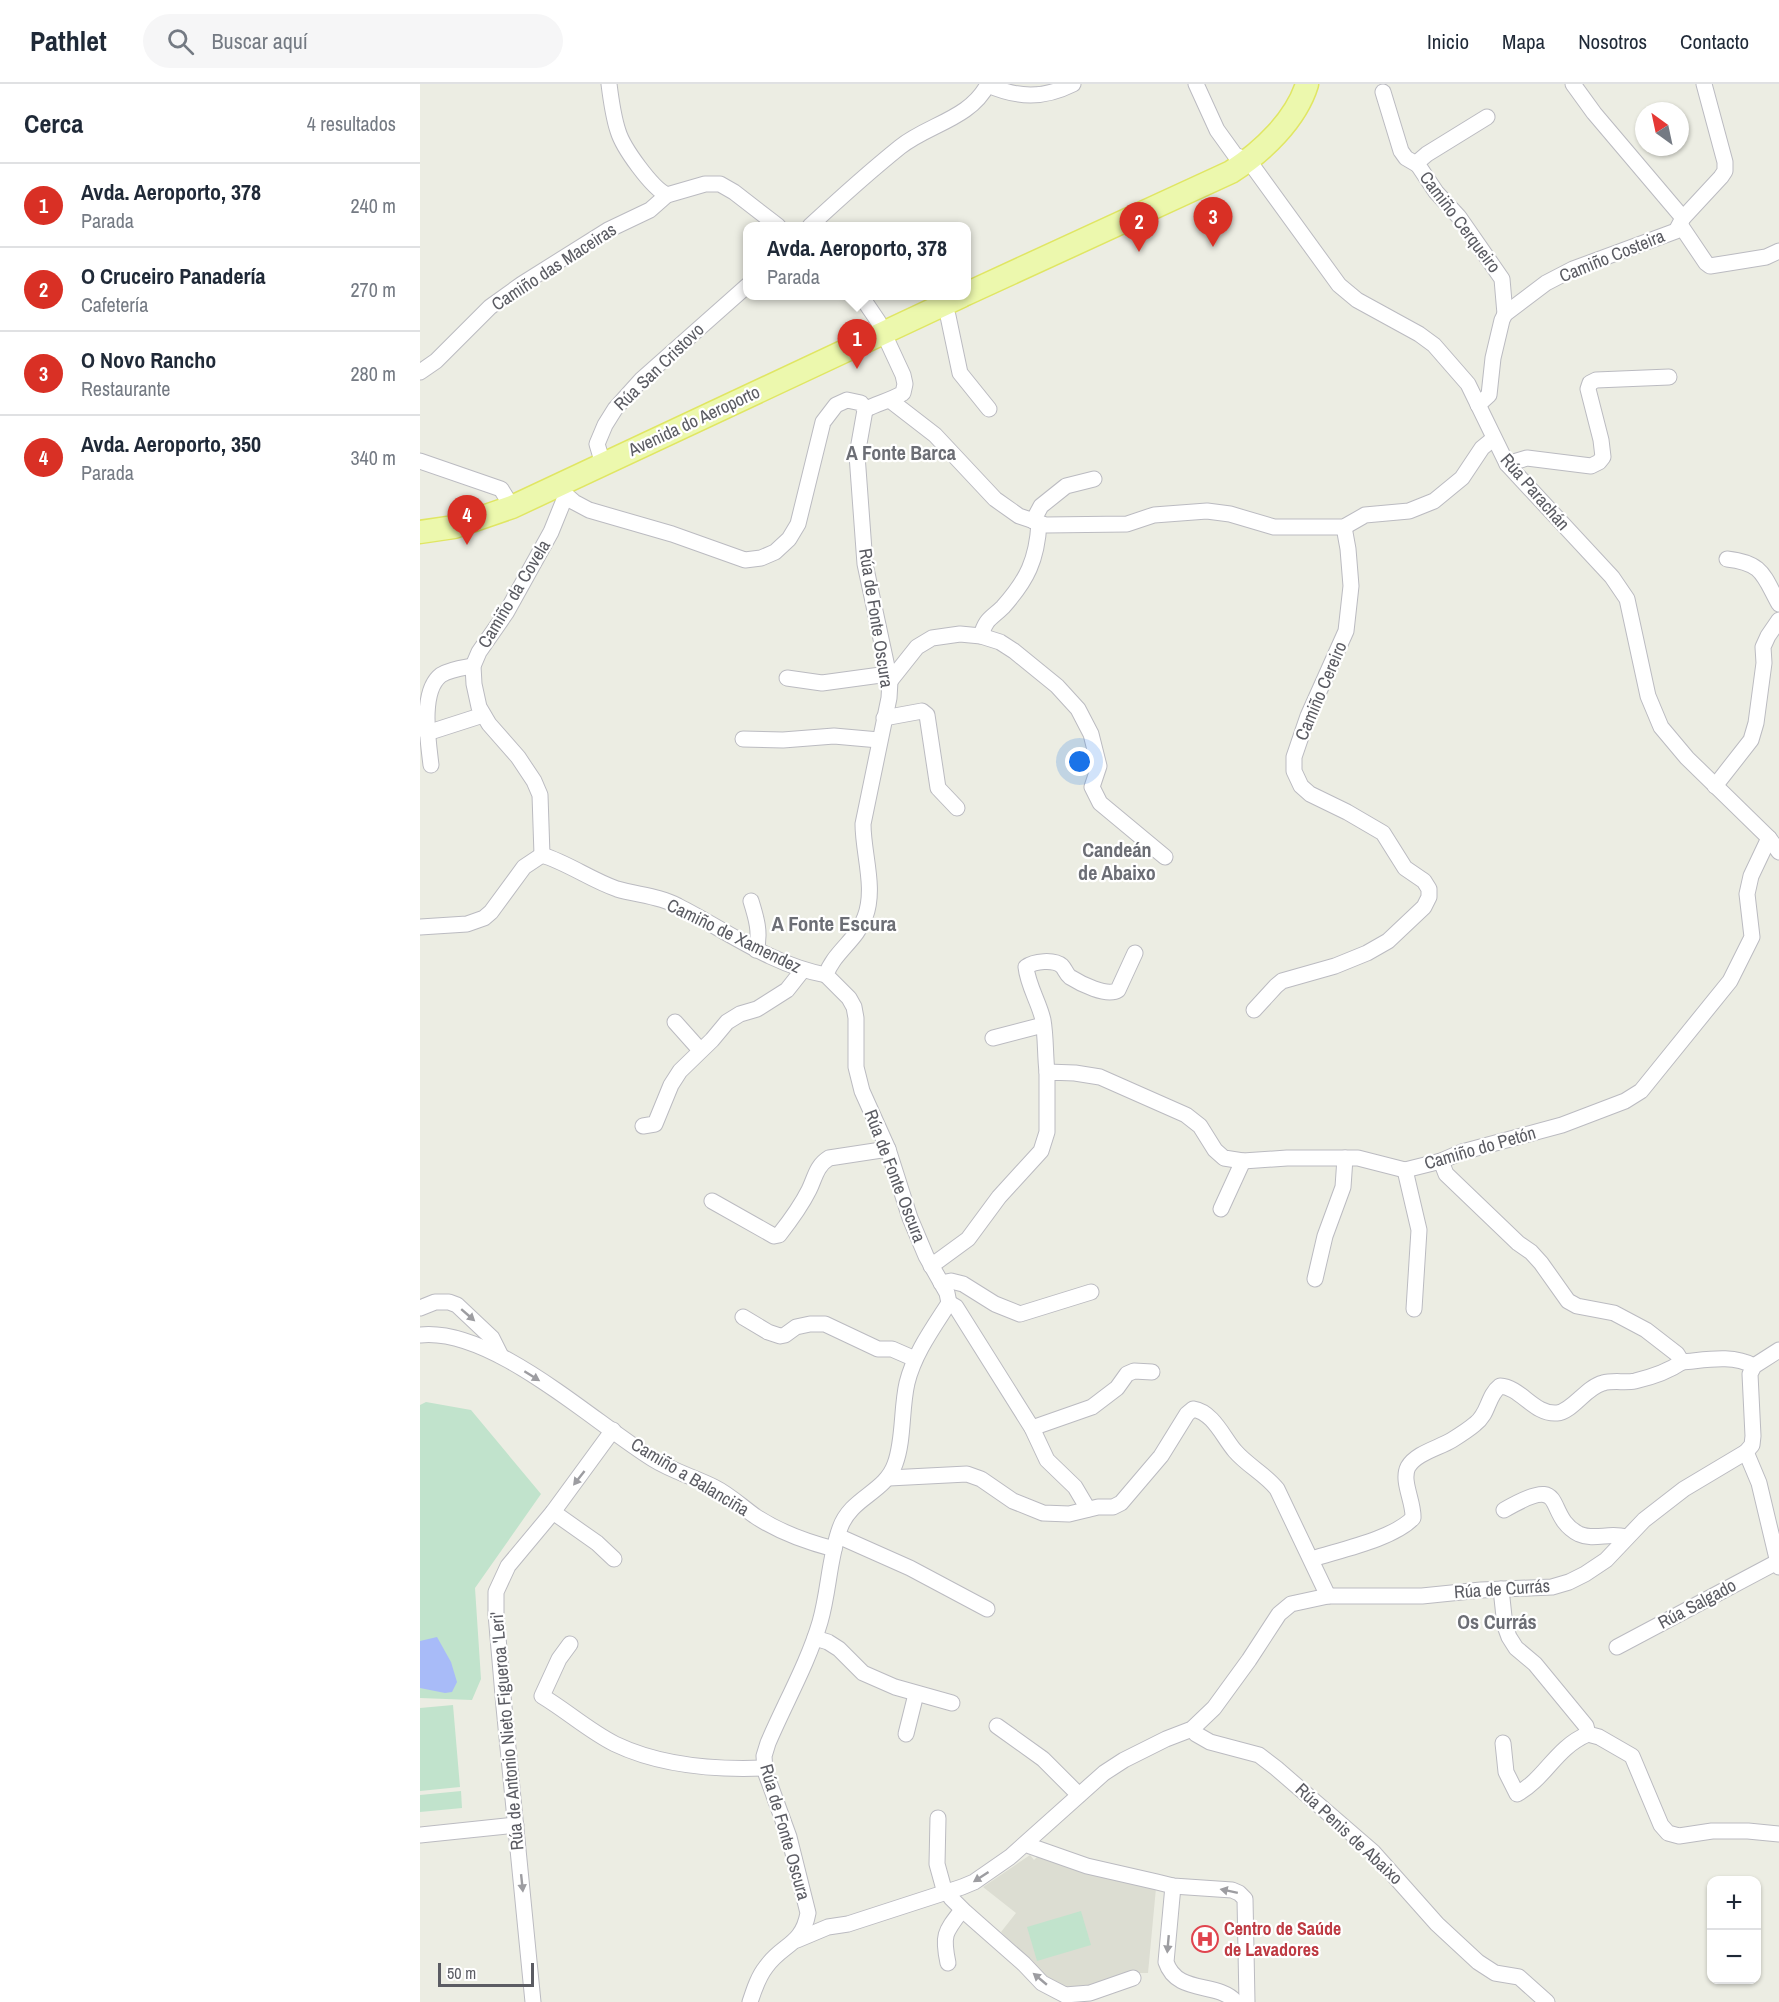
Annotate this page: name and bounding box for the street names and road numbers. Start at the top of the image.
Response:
street label: Camiño Cerqueiro [1414,166,1507,278]
street label: Camiño das Maceiras [486,217,621,316]
street label: Camiño Costeira [1555,223,1668,288]
street label: Rúa San Cristovo [608,317,709,416]
street label: Avenida do Aeroporto [623,379,764,462]
street label: Rúa Parachán [1495,448,1576,535]
street label: Camiño da Covela [471,535,556,653]
street label: Rúa de Fonte Oscura [853,547,900,689]
street label: Camiño Cereiro [1289,638,1353,744]
street label: Camiño de Xamendez [663,892,806,979]
street label: Rúa de Fonte Oscura [859,1106,932,1246]
street label: Camiño do Petón [1421,1120,1539,1175]
street label: Camiño a Balanciña [626,1431,754,1522]
street label: Rúa Salgado [1653,1572,1740,1635]
street label: Rúa de Currás [1453,1573,1551,1604]
street label: Rúa de Antonio Nieto Figueroa 'Leri' [484,1610,529,1851]
street label: Rúa de Fonte Oscura [754,1761,817,1903]
street label: Rúa Penis de Abaixo [1290,1777,1409,1890]

